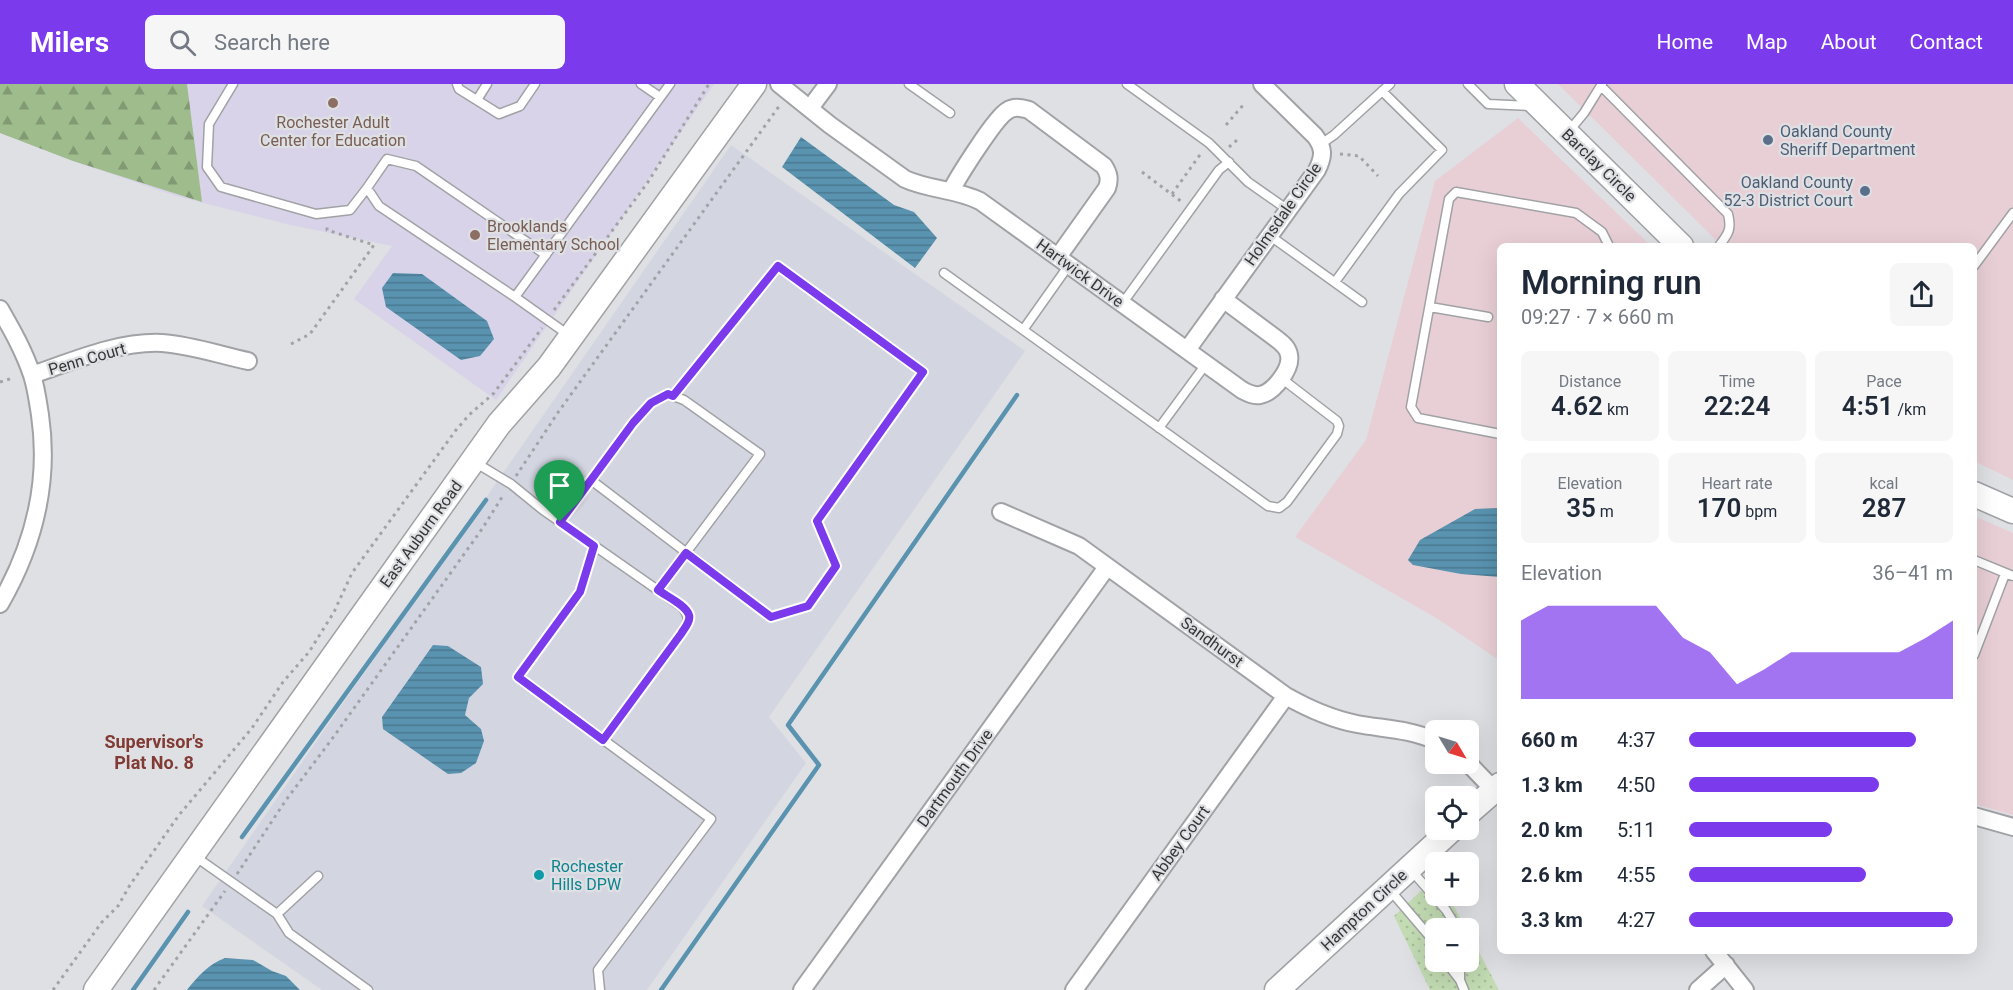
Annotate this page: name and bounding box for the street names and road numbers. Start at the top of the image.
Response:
street label: Barclay Circle [1558,125,1640,205]
street label: Holmsdale Circle [1240,159,1326,269]
street label: Hartwick Drive [1033,235,1127,311]
street label: Penn Court [46,339,128,379]
street label: East Auburn Road [376,477,466,591]
street label: Sandhurst [1177,613,1247,671]
street label: Dartmouth Drive [913,725,997,831]
street label: Abbey Court [1147,802,1213,884]
street label: Hampton Circle [1317,865,1411,955]

